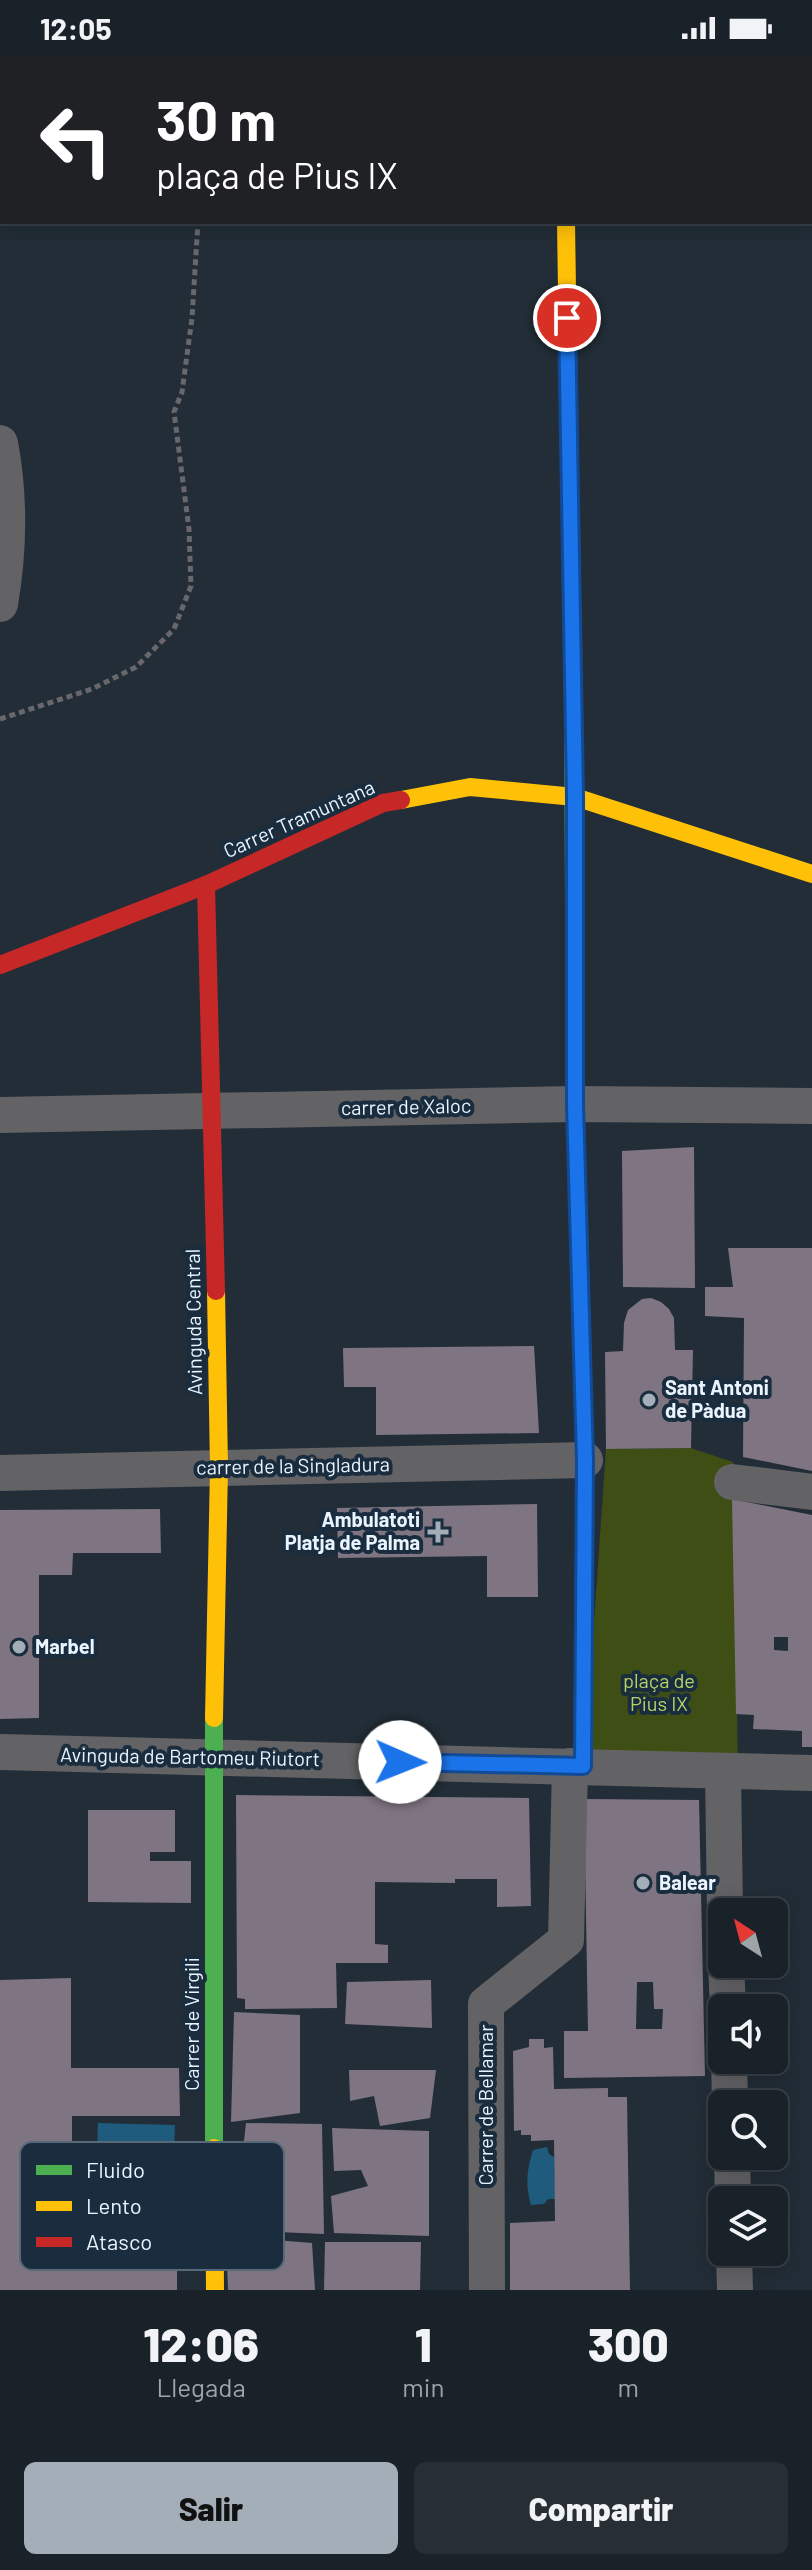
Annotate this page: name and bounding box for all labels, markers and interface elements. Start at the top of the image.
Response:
text: 12:05 [40,10,112,46]
text: 30 m [156,85,276,152]
icon: left [24,88,128,192]
text: plaça de Pius IX [156,153,398,196]
pin [533,284,601,352]
icon: arrive [545,296,589,340]
street label: Carrer Tramuntana [219,774,378,862]
street label: carrer de Xaloc [341,1093,471,1119]
street label: Avinguda Central [180,1249,206,1395]
place label: Sant Antoni de Pàdua [665,1375,769,1422]
marker: Sant Antoni de Pàdua [640,1391,658,1409]
street label: carrer de la Singladura [196,1451,390,1479]
place label: Ambulatoti Platja de Palma [285,1507,420,1554]
marker: Ambulatoti Platja de Palma [427,1521,449,1543]
place label: Marbel [35,1634,95,1658]
marker: Marbel [10,1638,28,1656]
park label: plaça de Pius IX [623,1668,695,1715]
position arrow [358,1720,442,1804]
street label: Avinguda de Bartomeu Riutort [60,1742,320,1770]
place label: Balear [659,1870,716,1894]
marker: Balear [634,1874,652,1892]
north arrow [708,1898,788,1978]
map controls [708,1898,788,2266]
street label: Carrer de Virgili [179,1957,203,2091]
button: sound [708,1994,788,2074]
street label: Carrer de Bellamar [473,2025,497,2185]
button: search [708,2090,788,2170]
legend [20,2142,284,2270]
text: Fluido [86,2156,145,2182]
button: layers [708,2186,788,2266]
text: Lento [86,2192,142,2218]
text: Atasco [86,2228,152,2254]
text: 12:06 [143,2314,259,2372]
text: 1 [415,2314,432,2372]
text: 300 [588,2314,669,2372]
text: Llegada [156,2371,246,2402]
text: min [402,2371,444,2402]
text: m [617,2371,639,2402]
button: Salir [24,2462,398,2554]
button: Compartir [414,2462,788,2554]

